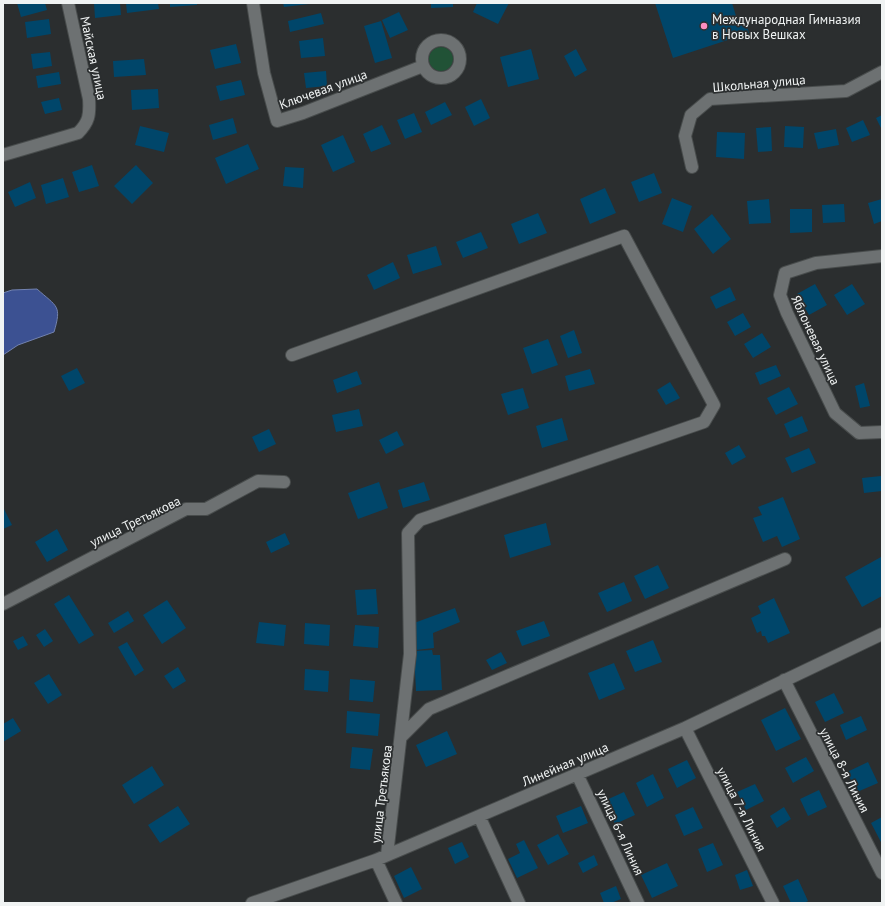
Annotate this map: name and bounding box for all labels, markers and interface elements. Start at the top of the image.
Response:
place label: Международная Гимназия в Новых Вешках [712,11,861,43]
street label: Майская улица [76,15,111,101]
marker: Международная Гимназия в Новых Вешках [699,21,709,31]
street label: Ключевая улица [277,66,370,113]
street label: Школьная улица [712,71,806,96]
street label: Яблоневая улица [787,293,844,388]
street label: улица Третьякова [87,492,183,551]
street label: улица 8-я Линия [816,725,873,816]
street label: Линейная улица [519,739,611,791]
street label: улица Третьякова [367,744,396,844]
street label: улица 7-я Линия [713,764,770,854]
street label: улица 6-я Линия [593,786,648,878]

